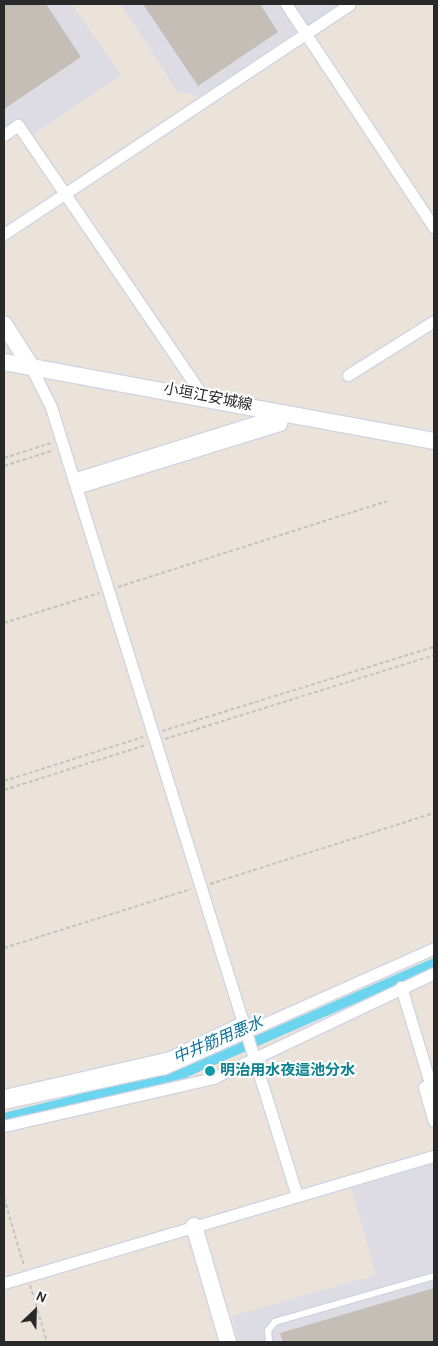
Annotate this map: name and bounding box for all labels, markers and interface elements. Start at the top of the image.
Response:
street label: 小垣江安城線 [162,380,254,414]
water label: 中井筋用悪水 [170,1012,266,1068]
place label: 明治用水夜這池分水 [220,1062,355,1080]
marker: 明治用水夜這池分水 [204,1065,216,1077]
north arrow [10,1286,60,1336]
text: N [33,1287,49,1307]

